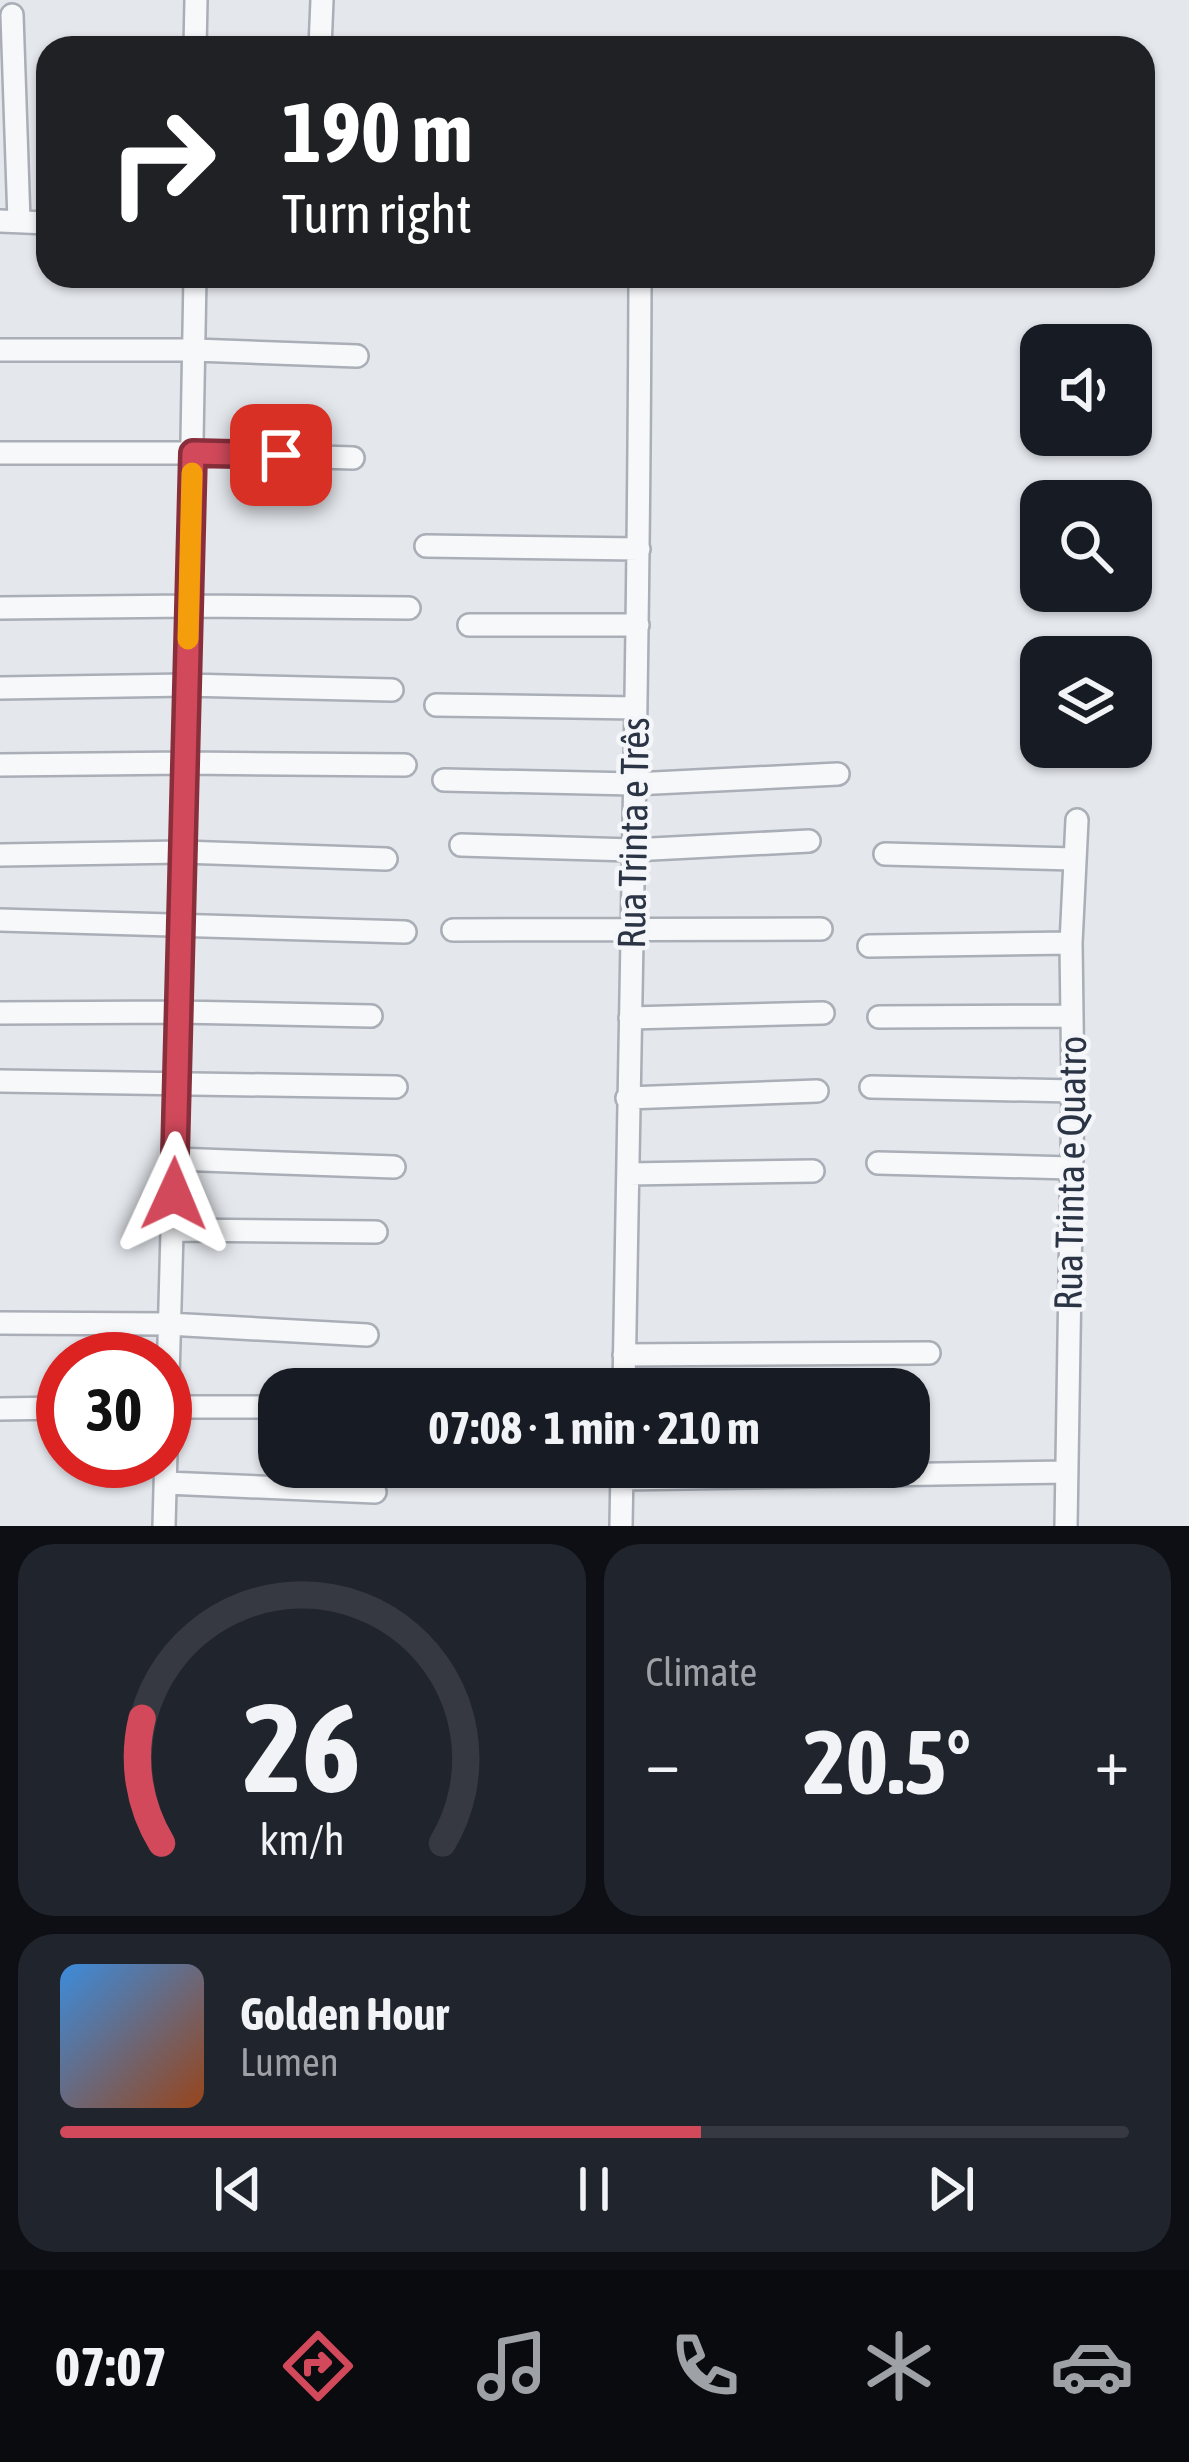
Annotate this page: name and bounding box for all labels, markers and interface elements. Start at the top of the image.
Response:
icon: right [84,84,240,240]
text: 190 m [282,84,472,180]
text: Turn right [282,183,472,244]
map controls [1020,324,1152,768]
button: sound [1020,324,1152,456]
pin [230,404,332,506]
icon: arrive [248,422,314,488]
button: search [1020,480,1152,612]
button: layers [1020,636,1152,768]
street label: Rua Trinta e Três [609,717,657,949]
street label: Rua Trinta e Quatro [1046,1035,1094,1311]
position arrow [111,1131,237,1257]
speed limit sign: 30 [36,1332,192,1488]
text: 07:08 · 1 min · 210 m [428,1402,760,1454]
text: Climate [646,1650,757,1694]
text: 26 [243,1675,360,1818]
text: 20.5° [803,1710,971,1813]
text: − [646,1723,680,1799]
text: + [1095,1723,1129,1799]
text: km/h [259,1815,344,1864]
text: Golden Hour [240,1988,449,2040]
text: Lumen [240,2040,339,2084]
icon: previous [205,2156,271,2222]
icon: pause [561,2156,627,2222]
icon: next [918,2156,984,2222]
icon: directions [276,2324,360,2408]
icon: music [470,2324,554,2408]
icon: phone [663,2324,747,2408]
icon: climate [857,2324,941,2408]
icon: car [1050,2324,1134,2408]
text: 07:07 [55,2336,167,2397]

